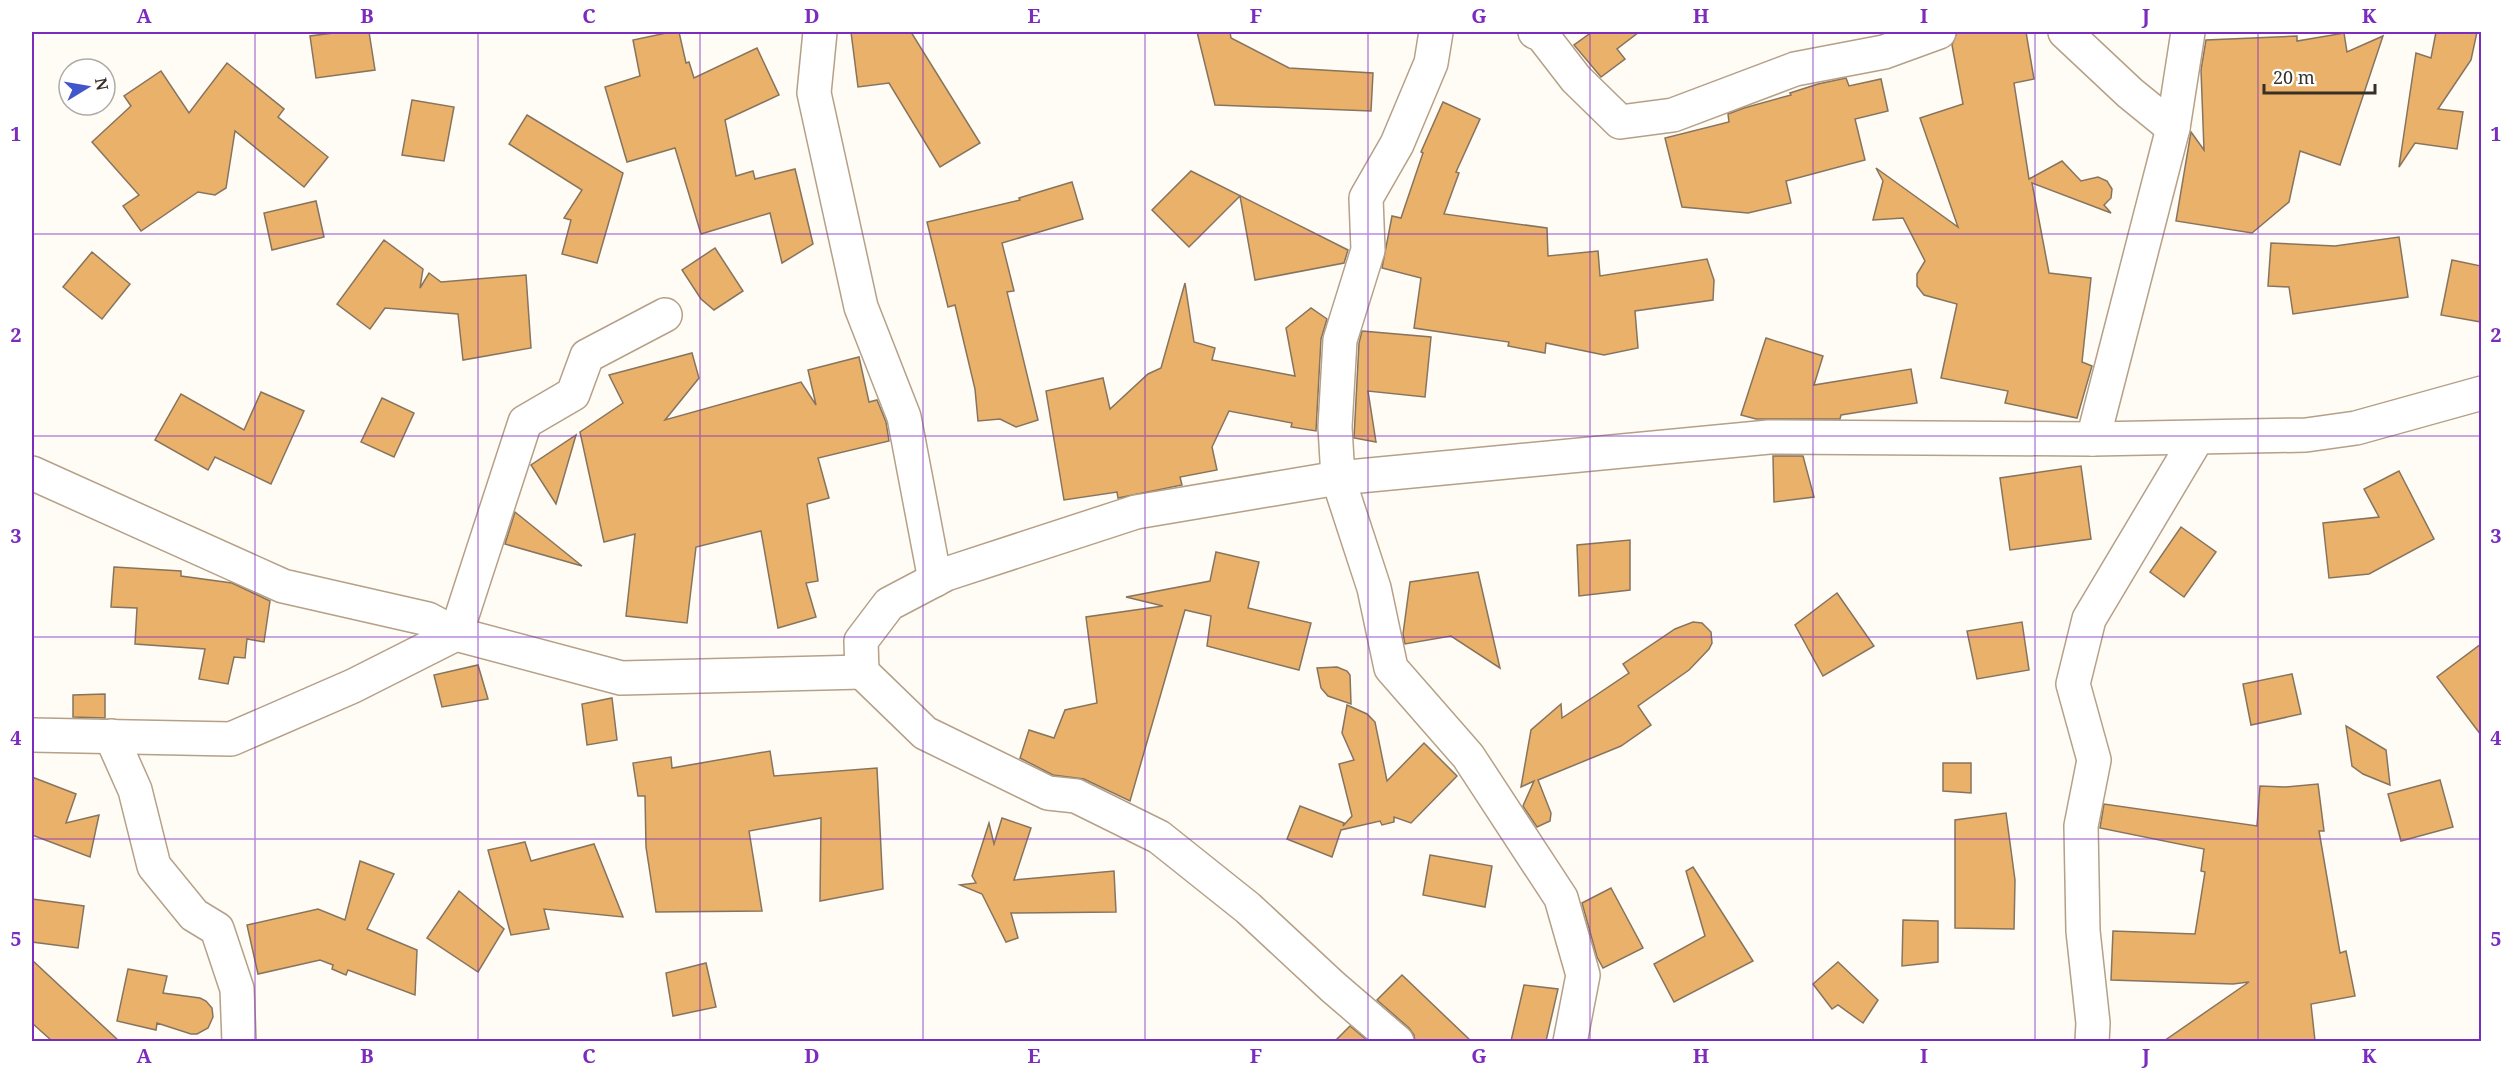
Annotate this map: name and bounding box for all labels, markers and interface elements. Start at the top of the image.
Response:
text: A [136,2,152,29]
text: B [360,2,374,29]
text: C [582,2,596,29]
text: D [804,2,820,29]
text: E [1027,2,1041,29]
text: F [1250,2,1262,29]
text: G [1471,2,1487,29]
text: H [1693,2,1709,29]
text: I [1920,2,1928,29]
text: J [2141,2,2150,29]
text: K [2362,2,2377,29]
north arrow [57,57,117,117]
scale bar [2264,57,2375,95]
text: 20 m [2273,65,2315,89]
text: N [90,76,114,93]
text: 1 [10,120,22,147]
text: 1 [2490,120,2502,147]
text: 2 [10,321,22,348]
text: 2 [2490,321,2502,348]
text: 3 [10,522,22,549]
text: 3 [2490,522,2502,549]
text: 4 [10,724,22,751]
text: 4 [2490,724,2502,751]
text: 5 [10,925,22,952]
text: 5 [2490,925,2502,952]
text: A [136,1042,152,1069]
text: B [360,1042,374,1069]
text: C [582,1042,596,1069]
text: D [804,1042,820,1069]
text: E [1027,1042,1041,1069]
text: F [1250,1042,1262,1069]
text: G [1471,1042,1487,1069]
text: H [1693,1042,1709,1069]
text: I [1920,1042,1928,1069]
text: J [2141,1042,2150,1069]
text: K [2362,1042,2377,1069]

